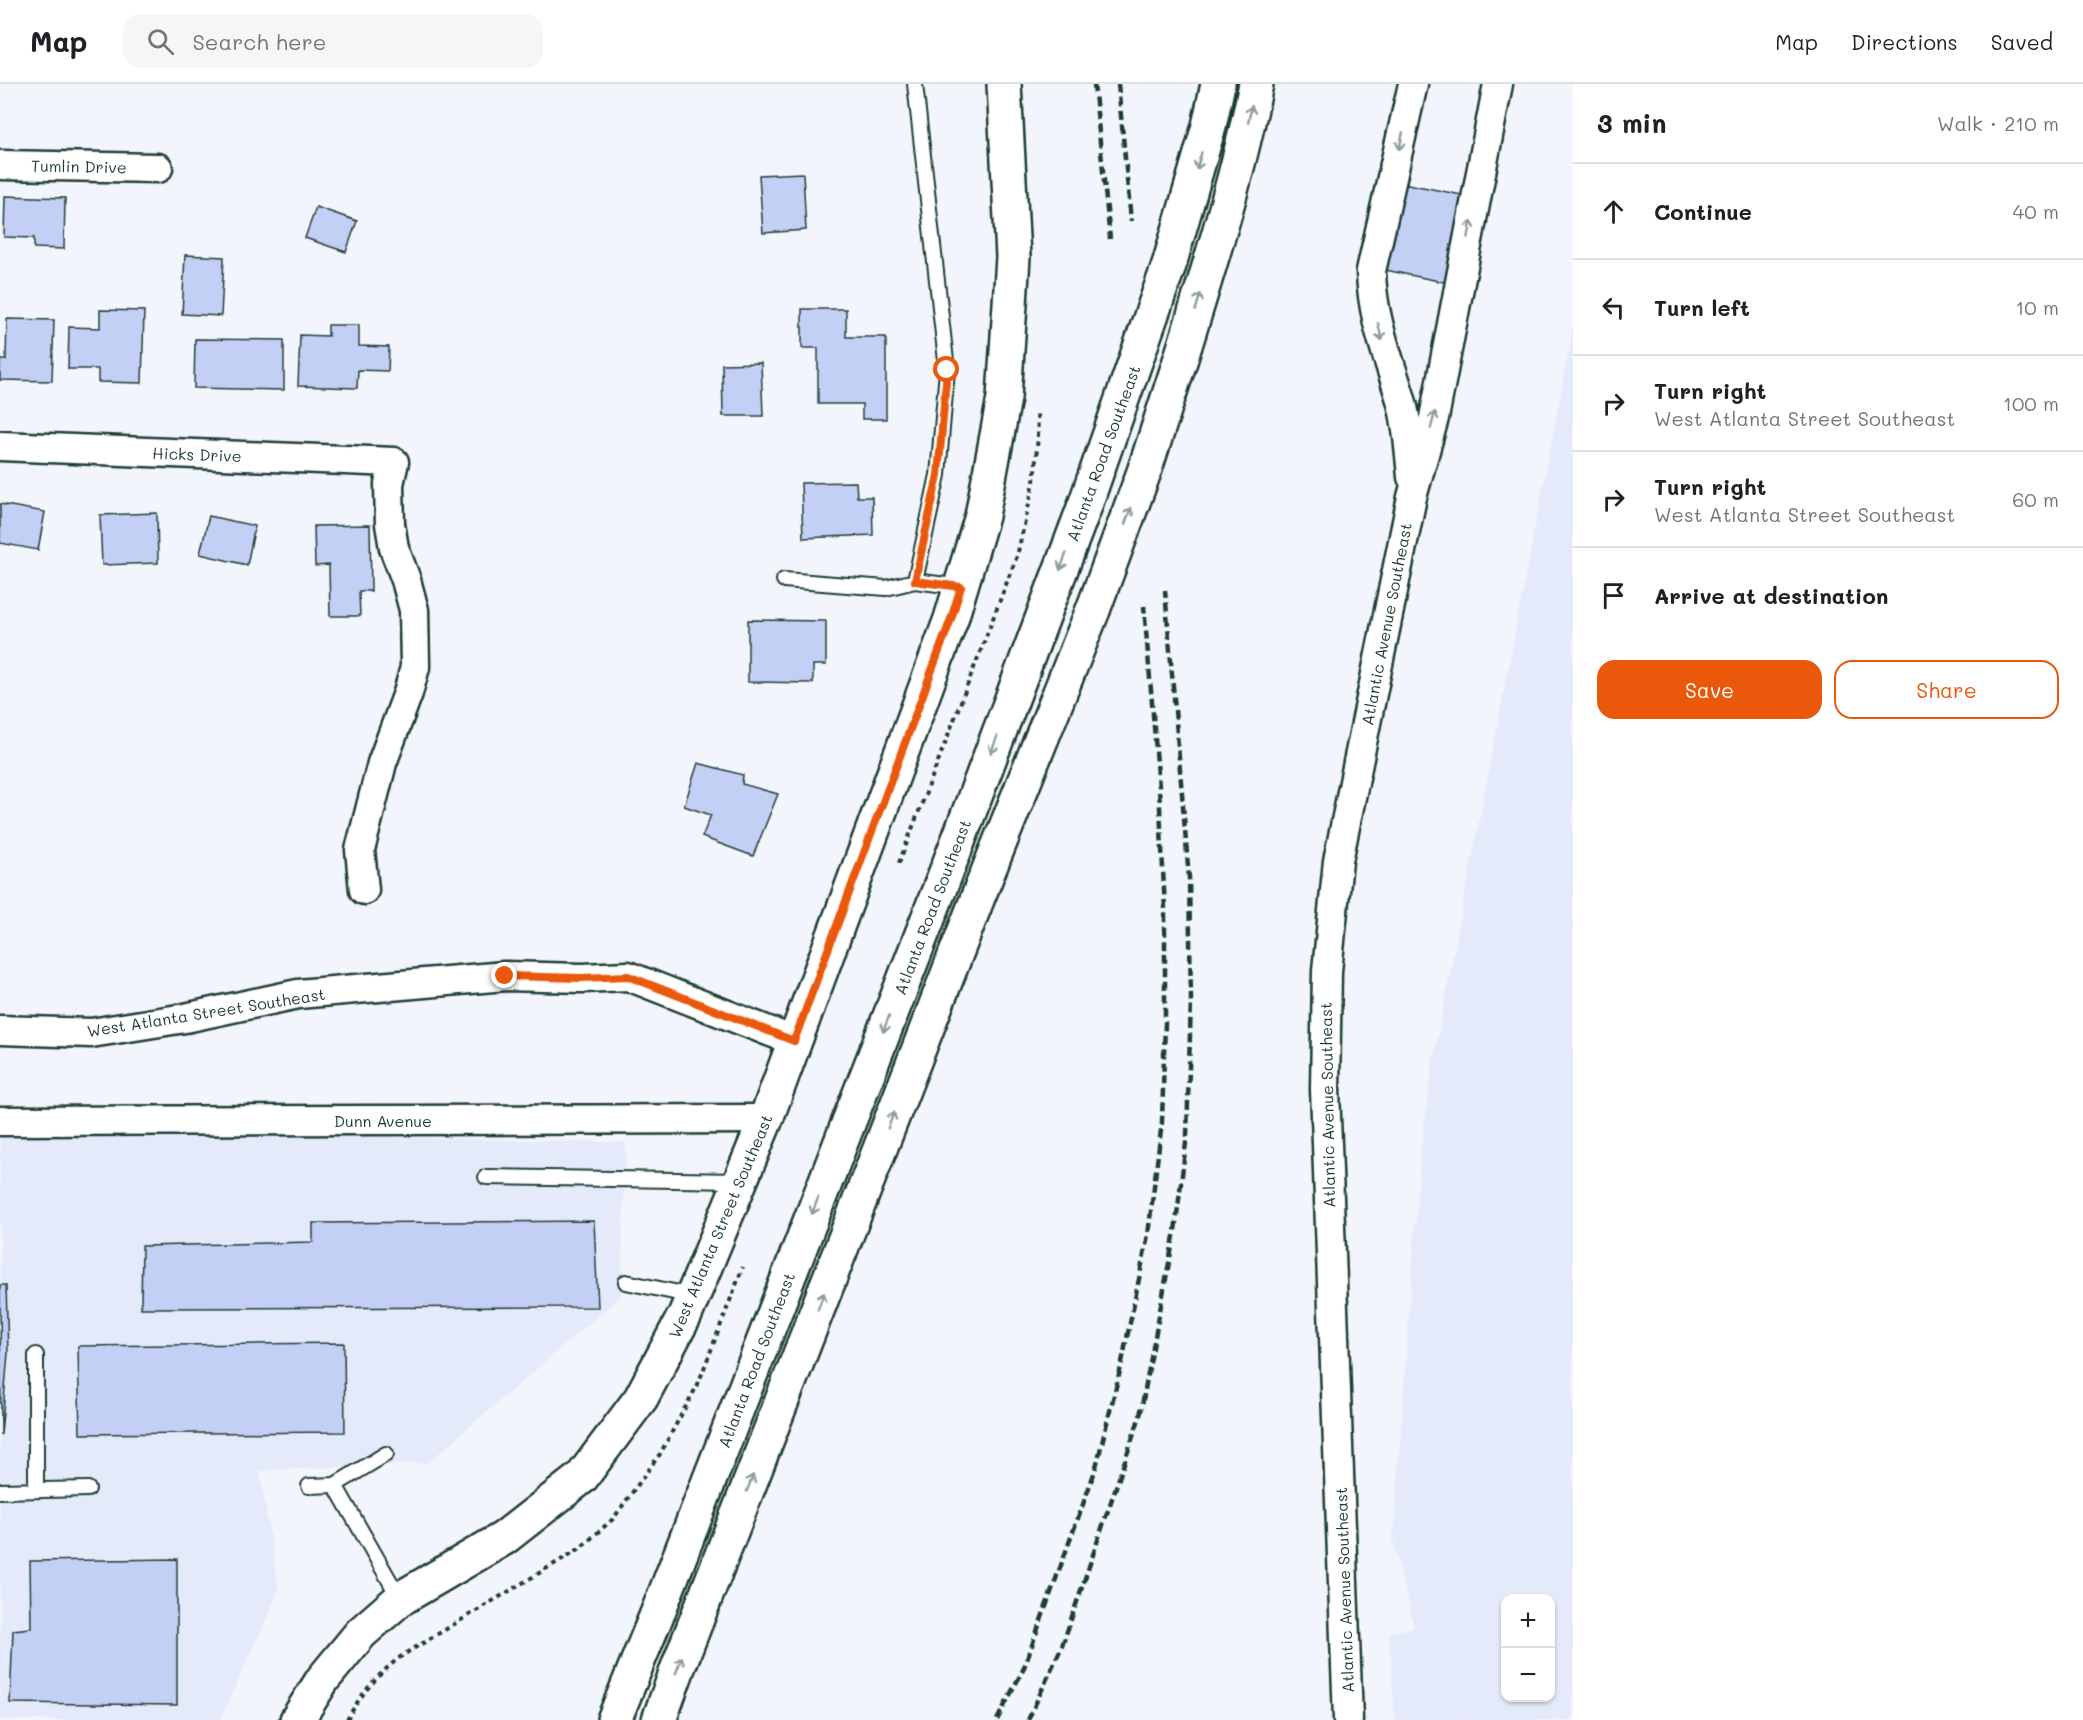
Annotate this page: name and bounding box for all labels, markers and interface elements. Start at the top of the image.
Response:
search box [123,14,543,68]
text: Map [30,23,87,59]
icon: search [144,25,177,58]
text: Search here [192,27,326,56]
text: Map [1775,28,1818,55]
text: Directions [1851,28,1958,55]
text: Saved [1991,28,2053,55]
one-way arrow [1245,105,1256,124]
text: 3 min [1597,106,1666,140]
text: Walk · 210 m [1937,110,2059,136]
one-way arrow [1395,131,1406,151]
one-way arrow [1193,151,1204,170]
street label: Tumlin Drive [31,155,127,177]
icon: ahead [1597,195,1630,228]
text: Continue [1654,197,1752,226]
text: 40 m [2013,198,2059,224]
one-way arrow [1465,219,1476,239]
icon: left [1597,291,1630,324]
one-way arrow [1193,293,1204,312]
text: Turn left [1654,293,1750,322]
text: 10 m [2015,294,2059,320]
one-way arrow [1374,322,1386,341]
route start [933,356,959,382]
street label: Atlanta Road Southeast [1061,362,1145,544]
text: Turn right [1654,376,1766,405]
icon: right [1597,387,1630,420]
text: 100 m [2003,390,2059,416]
text: West Atlanta Street Southeast [1654,405,1955,431]
one-way arrow [1428,411,1440,430]
street label: Hicks Drive [152,442,242,466]
text: Turn right [1654,472,1766,501]
icon: right [1597,483,1630,516]
text: 60 m [2012,486,2059,512]
text: West Atlanta Street Southeast [1654,501,1955,527]
one-way arrow [1123,507,1134,526]
street label: Atlantic Avenue Southeast [1356,521,1416,727]
one-way arrow [1057,552,1068,571]
icon: arrive [1597,579,1630,612]
text: Arrive at destination [1654,581,1889,610]
button: Save [1597,660,1822,719]
button: Share [1834,660,2059,719]
one-way arrow [988,735,999,753]
street label: Atlanta Road Southeast [889,816,975,998]
route end [491,962,517,988]
street label: West Atlanta Street Southeast [85,983,327,1041]
street label: Atlantic Avenue Southeast [1315,1002,1339,1208]
one-way arrow [880,1015,891,1033]
street label: Dunn Avenue [334,1110,432,1131]
street label: West Atlanta Street Southeast [663,1111,777,1341]
one-way arrow [886,1111,897,1129]
one-way arrow [809,1196,820,1215]
street label: Atlanta Road Southeast [713,1269,799,1451]
one-way arrow [816,1293,827,1311]
one-way arrow [745,1474,756,1493]
street label: Atlantic Avenue Southeast [1330,1487,1358,1693]
map controls [1501,1594,1555,1702]
button: + [1501,1594,1555,1648]
button: − [1501,1648,1555,1702]
one-way arrow [675,1656,686,1675]

